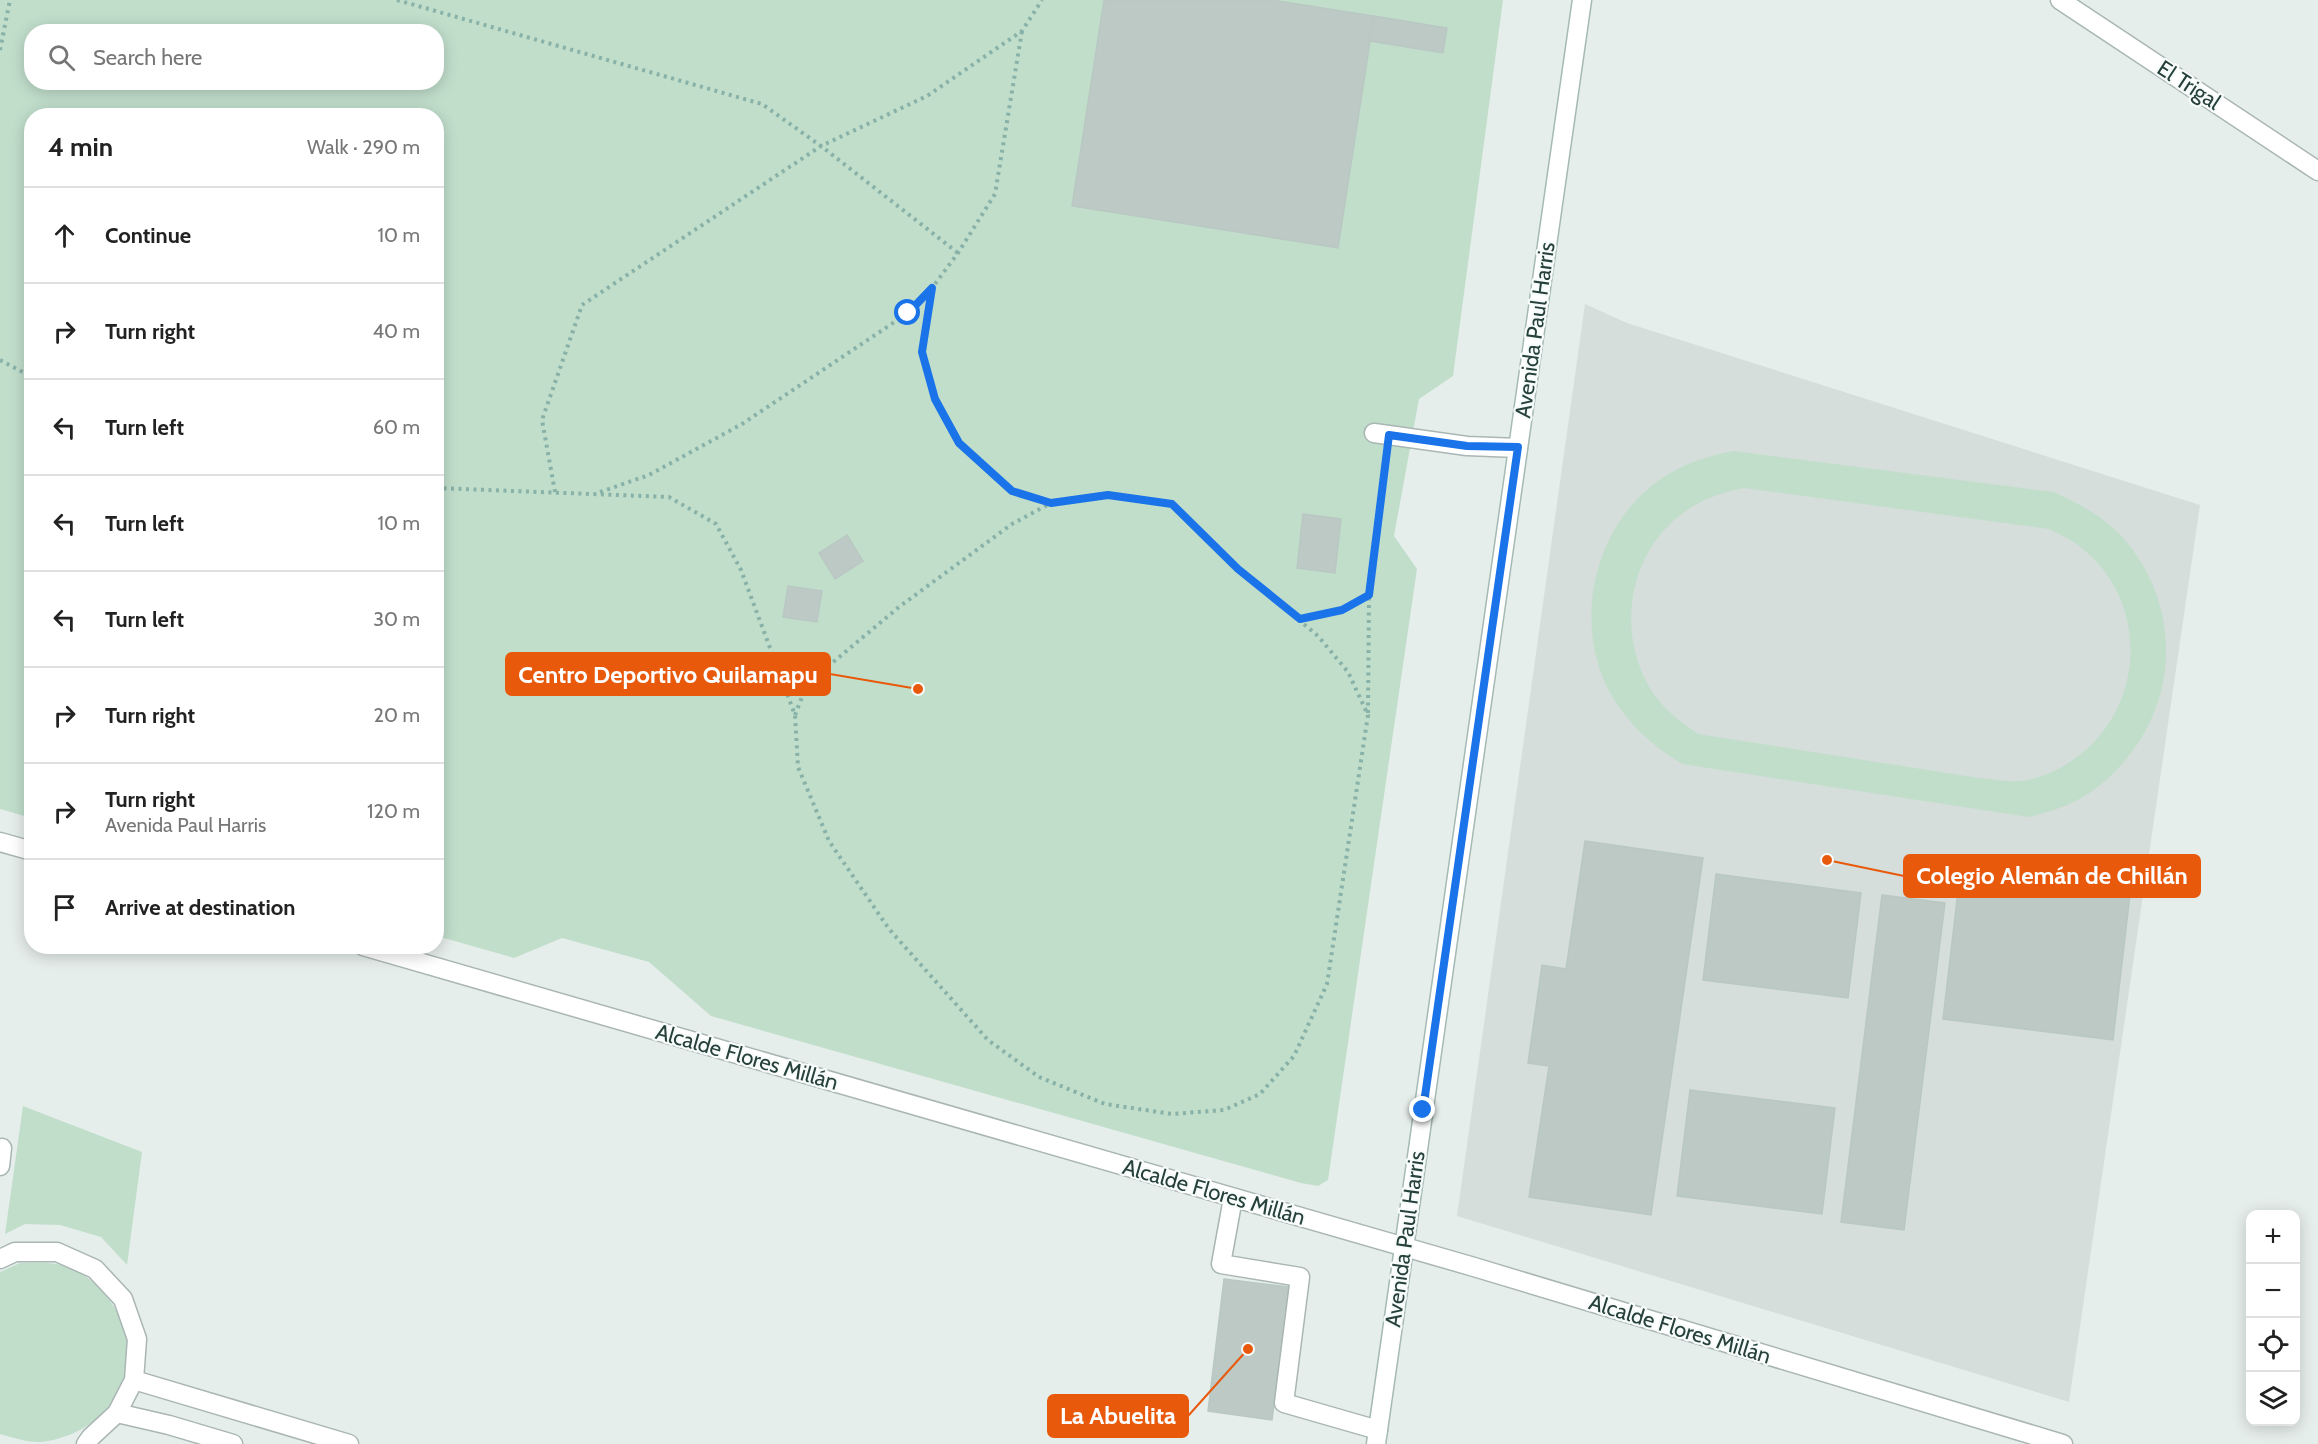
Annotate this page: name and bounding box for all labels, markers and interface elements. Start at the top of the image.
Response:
search box [24,24,444,90]
icon: search [45,41,78,74]
text: Search here [93,44,202,71]
street label: El Trigal [2152,54,2227,116]
text: 4 min [48,131,113,163]
text: Walk · 290 m [307,135,420,159]
icon: ahead [48,219,81,252]
text: Continue [105,222,191,249]
text: 10 m [377,223,420,247]
street label: Avenida Paul Harris [1509,240,1561,420]
route start [894,299,920,325]
icon: right [48,315,81,348]
text: Turn right [105,318,195,345]
text: 40 m [372,319,420,343]
icon: left [48,411,81,444]
text: Turn left [105,414,184,441]
text: 60 m [373,415,420,439]
icon: left [48,507,81,540]
text: Turn left [105,510,184,537]
text: 10 m [377,511,420,535]
icon: left [48,603,81,636]
text: Turn left [105,606,184,633]
text: 30 m [373,607,420,631]
callout: Centro Deportivo Quilamapu [506,653,830,695]
text: Centro Deportivo Quilamapu [518,660,818,689]
icon: right [48,699,81,732]
text: Turn right [105,702,195,729]
text: 20 m [374,703,420,727]
text: Turn right [105,786,195,813]
icon: right [48,795,81,828]
text: 120 m [367,799,420,823]
text: Avenida Paul Harris [105,813,266,837]
callout: Colegio Alemán de Chillán [1904,855,2200,897]
text: Colegio Alemán de Chillán [1916,861,2188,890]
icon: arrive [48,891,81,924]
text: Arrive at destination [105,894,295,921]
street label: Alcalde Flores Millán [653,1018,841,1096]
route end [1409,1096,1435,1122]
street label: Avenida Paul Harris [1379,1149,1431,1329]
street label: Alcalde Flores Millán [1120,1153,1308,1231]
map controls [2246,1210,2300,1426]
button: + [2246,1210,2300,1264]
button: − [2246,1264,2300,1318]
street label: Alcalde Flores Millán [1586,1288,1774,1370]
button: locate [2246,1318,2300,1372]
button: layers [2246,1372,2300,1426]
callout: La Abuelita [1048,1395,1188,1437]
text: La Abuelita [1060,1401,1176,1430]

